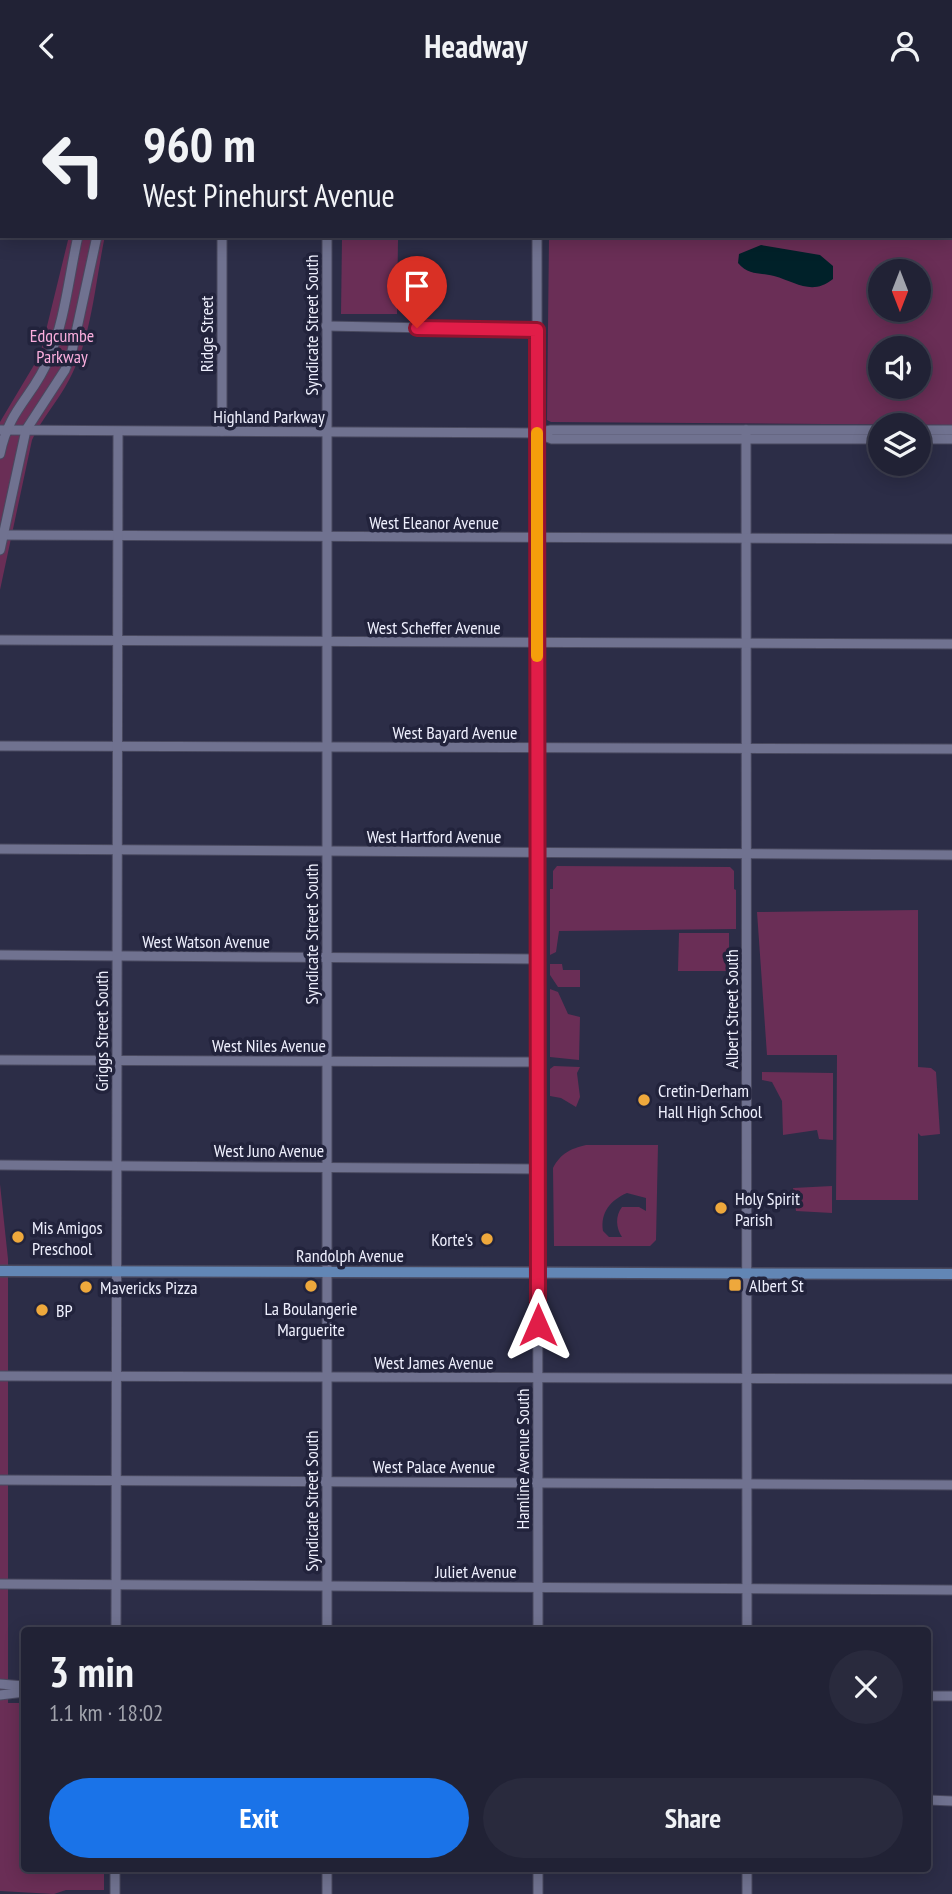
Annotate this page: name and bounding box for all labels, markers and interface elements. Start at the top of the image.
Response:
text: Headway [424,25,528,67]
icon: back [28,27,66,65]
icon: person [886,27,924,65]
text: 960 m [143,112,256,176]
icon: left [28,119,119,210]
text: West Pinehurst Avenue [143,174,395,216]
street label: Syndicate Street South [300,255,323,395]
pin [387,256,447,328]
north arrow [868,259,931,322]
map controls [868,259,931,476]
icon: arrive [398,267,436,305]
street label: Ridge Street [195,296,218,372]
park label: Edgcumbe Parkway [30,324,94,368]
button: sound [868,336,931,399]
street label: Highland Parkway [213,405,325,428]
button: layers [868,413,931,476]
street label: West Eleanor Avenue [369,511,499,534]
street label: West Scheffer Avenue [367,616,501,639]
street label: West Bayard Avenue [393,721,517,744]
street label: West Hartford Avenue [367,825,501,848]
street label: Syndicate Street South [300,864,323,1004]
street label: West Watson Avenue [142,930,270,953]
street label: Albert Street South [720,949,743,1069]
street label: Griggs Street South [90,971,113,1091]
street label: West Niles Avenue [212,1034,326,1057]
place label: Cretin-Derham Hall High School [658,1079,763,1123]
marker: Cretin-Derham Hall High School [636,1092,652,1108]
street label: West Juno Avenue [214,1139,324,1162]
place label: Holy Spirit Parish [735,1187,800,1231]
marker: Holy Spirit Parish [713,1200,729,1216]
place label: Mis Amigos Preschool [32,1216,103,1260]
place label: Korte's [431,1228,473,1251]
marker: Mis Amigos Preschool [10,1229,26,1245]
marker: Korte's [479,1231,495,1247]
street label: Randolph Avenue [296,1244,404,1267]
place label: Albert St [749,1274,804,1297]
place label: Mavericks Pizza [100,1276,197,1299]
marker: Albert St [727,1277,743,1293]
marker: La Boulangerie Marguerite [303,1278,319,1294]
marker: Mavericks Pizza [78,1279,94,1295]
position arrow [501,1288,575,1362]
place label: La Boulangerie Marguerite [264,1297,358,1341]
place label: BP [56,1299,73,1322]
marker: BP [34,1302,50,1318]
street label: West James Avenue [374,1351,494,1374]
street label: Hamline Avenue South [511,1389,534,1529]
street label: Syndicate Street South [300,1431,323,1571]
street label: West Palace Avenue [373,1455,495,1478]
street label: Juliet Avenue [434,1560,517,1583]
text: 3 min [49,1644,134,1699]
button: close [829,1650,903,1724]
text: 1.1 km · 18:02 [49,1698,163,1727]
button: Exit [49,1778,469,1858]
button: Share [483,1778,903,1858]

